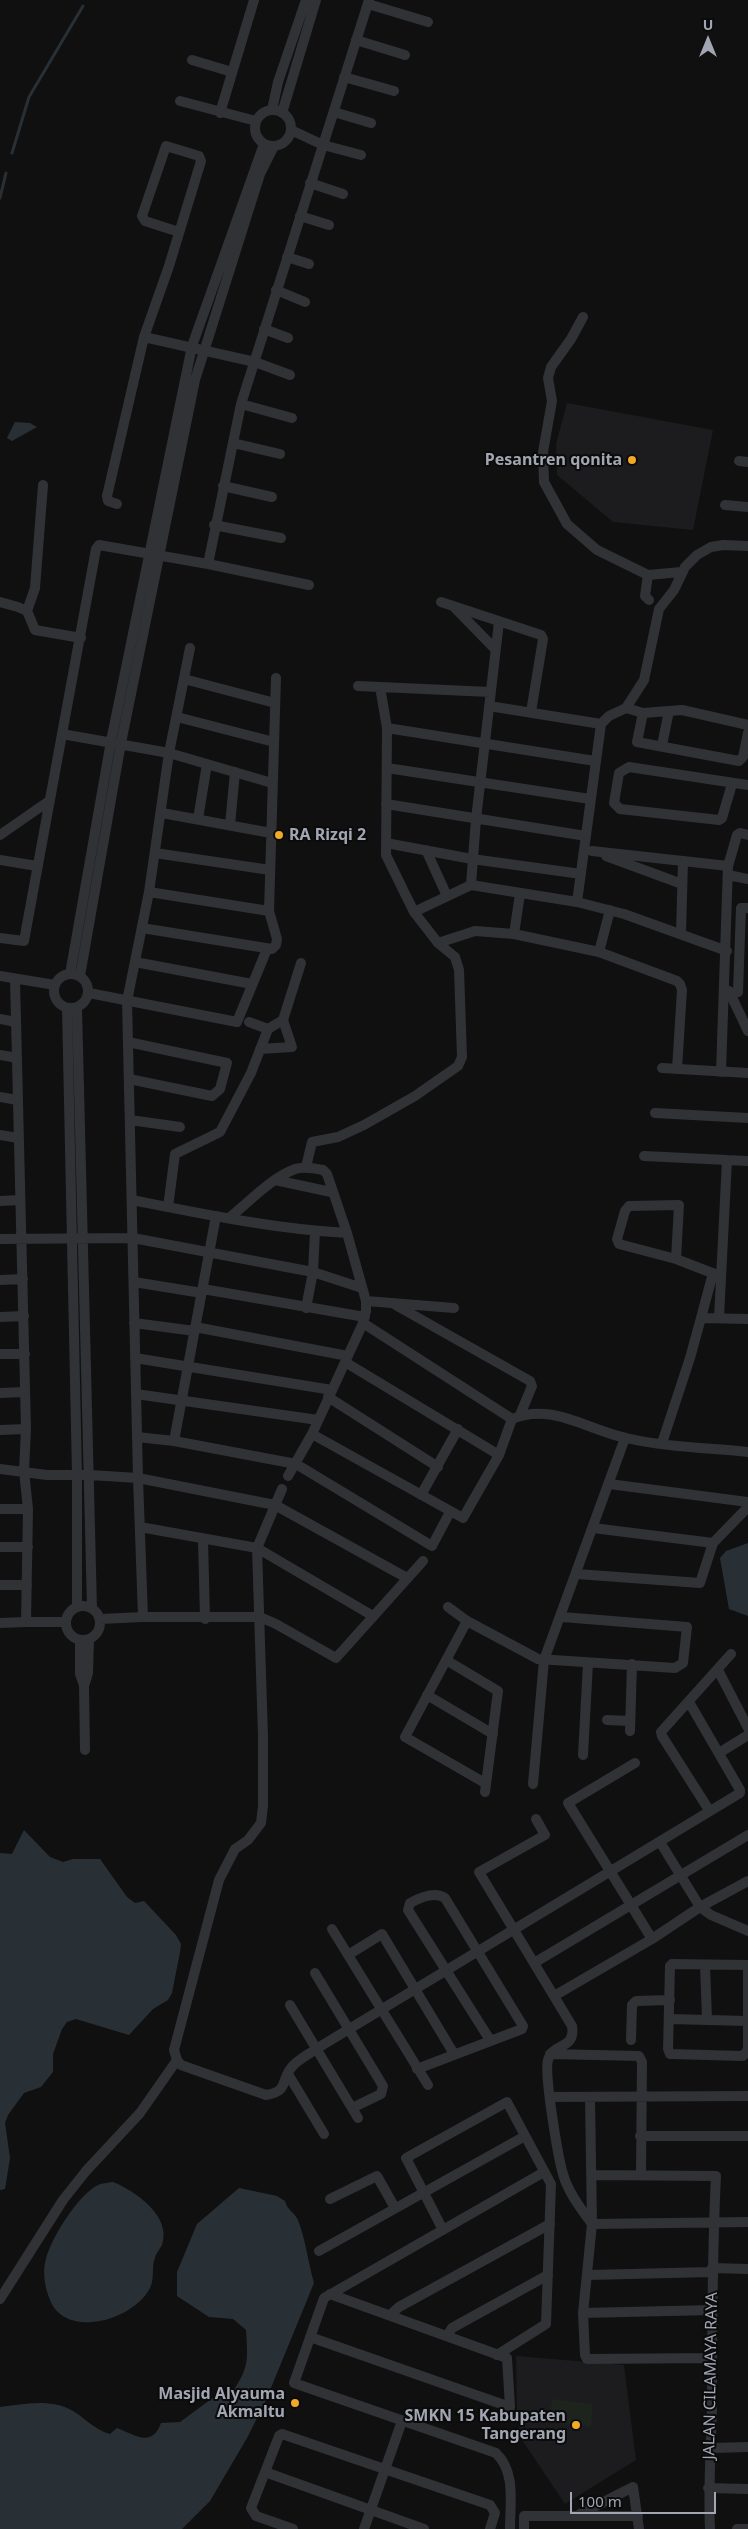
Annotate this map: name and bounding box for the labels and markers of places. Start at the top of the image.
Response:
place label: Pesantren qonita [485,450,622,470]
marker: Pesantren qonita [626,454,638,466]
place label: RA Rizqi 2 [289,825,366,845]
marker: RA Rizqi 2 [273,829,285,841]
place label: Masjid Alyauma Akmaltu [158,2384,285,2422]
marker: Masjid Alyauma Akmaltu [289,2397,301,2409]
place label: SMKN 15 Kabupaten Tangerang [405,2406,566,2444]
marker: SMKN 15 Kabupaten Tangerang [570,2419,582,2431]

